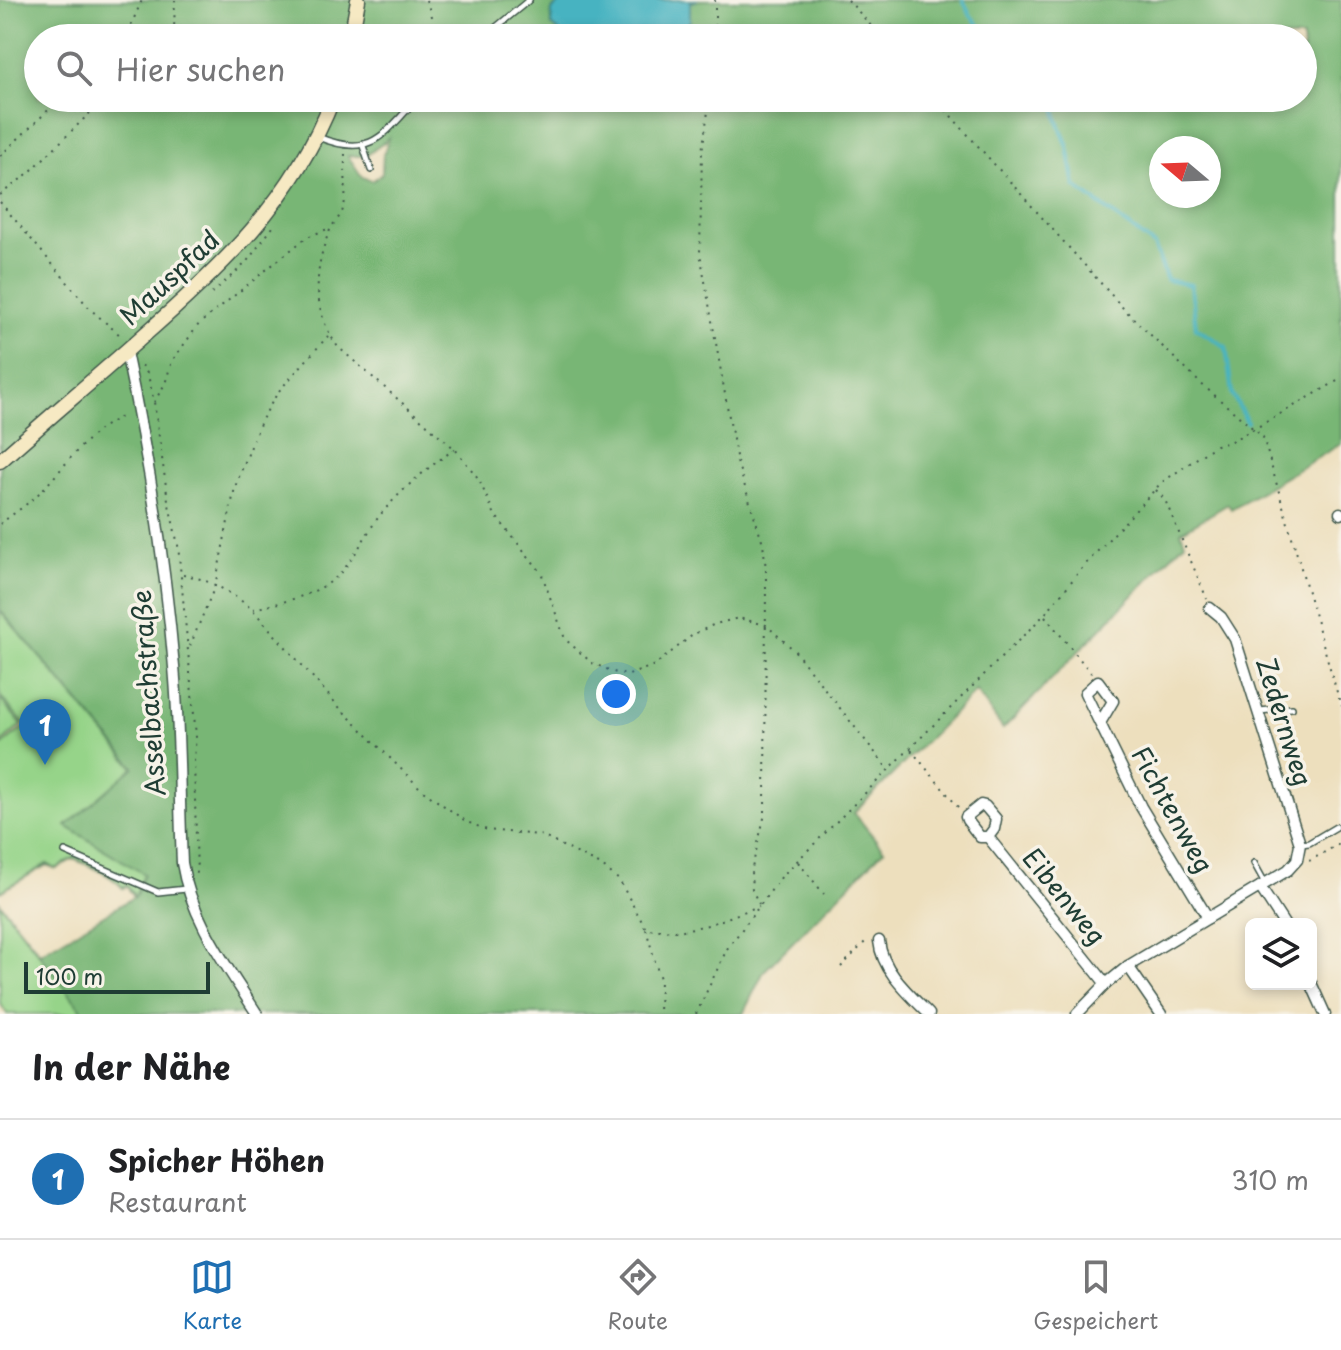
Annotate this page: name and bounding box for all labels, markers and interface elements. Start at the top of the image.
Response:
search box [24,24,1317,112]
icon: search [52,46,96,90]
text: Hier suchen [116,46,285,91]
north arrow [1149,136,1221,208]
street label: Mauspfad [110,220,228,334]
street label: Asselbachstraße [121,589,174,798]
street label: Zedernweg [1247,652,1324,791]
your location [596,674,636,714]
pin: 1 [19,699,71,765]
street label: Fichtenweg [1122,739,1224,880]
street label: Eibenweg [1014,839,1116,953]
map controls [1245,918,1317,990]
button: layers [1245,918,1317,990]
scale bar [24,958,210,994]
text: 100 m [36,959,103,992]
text: In der Nähe [32,1040,230,1092]
text: Spicher Höhen [108,1137,325,1182]
text: 1 [52,1160,64,1199]
text: 310 m [1231,1160,1309,1199]
text: Restaurant [108,1182,247,1221]
tab: Karte [183,1255,242,1336]
tab: Route [608,1255,668,1336]
tab: Gespeichert [1033,1255,1158,1336]

